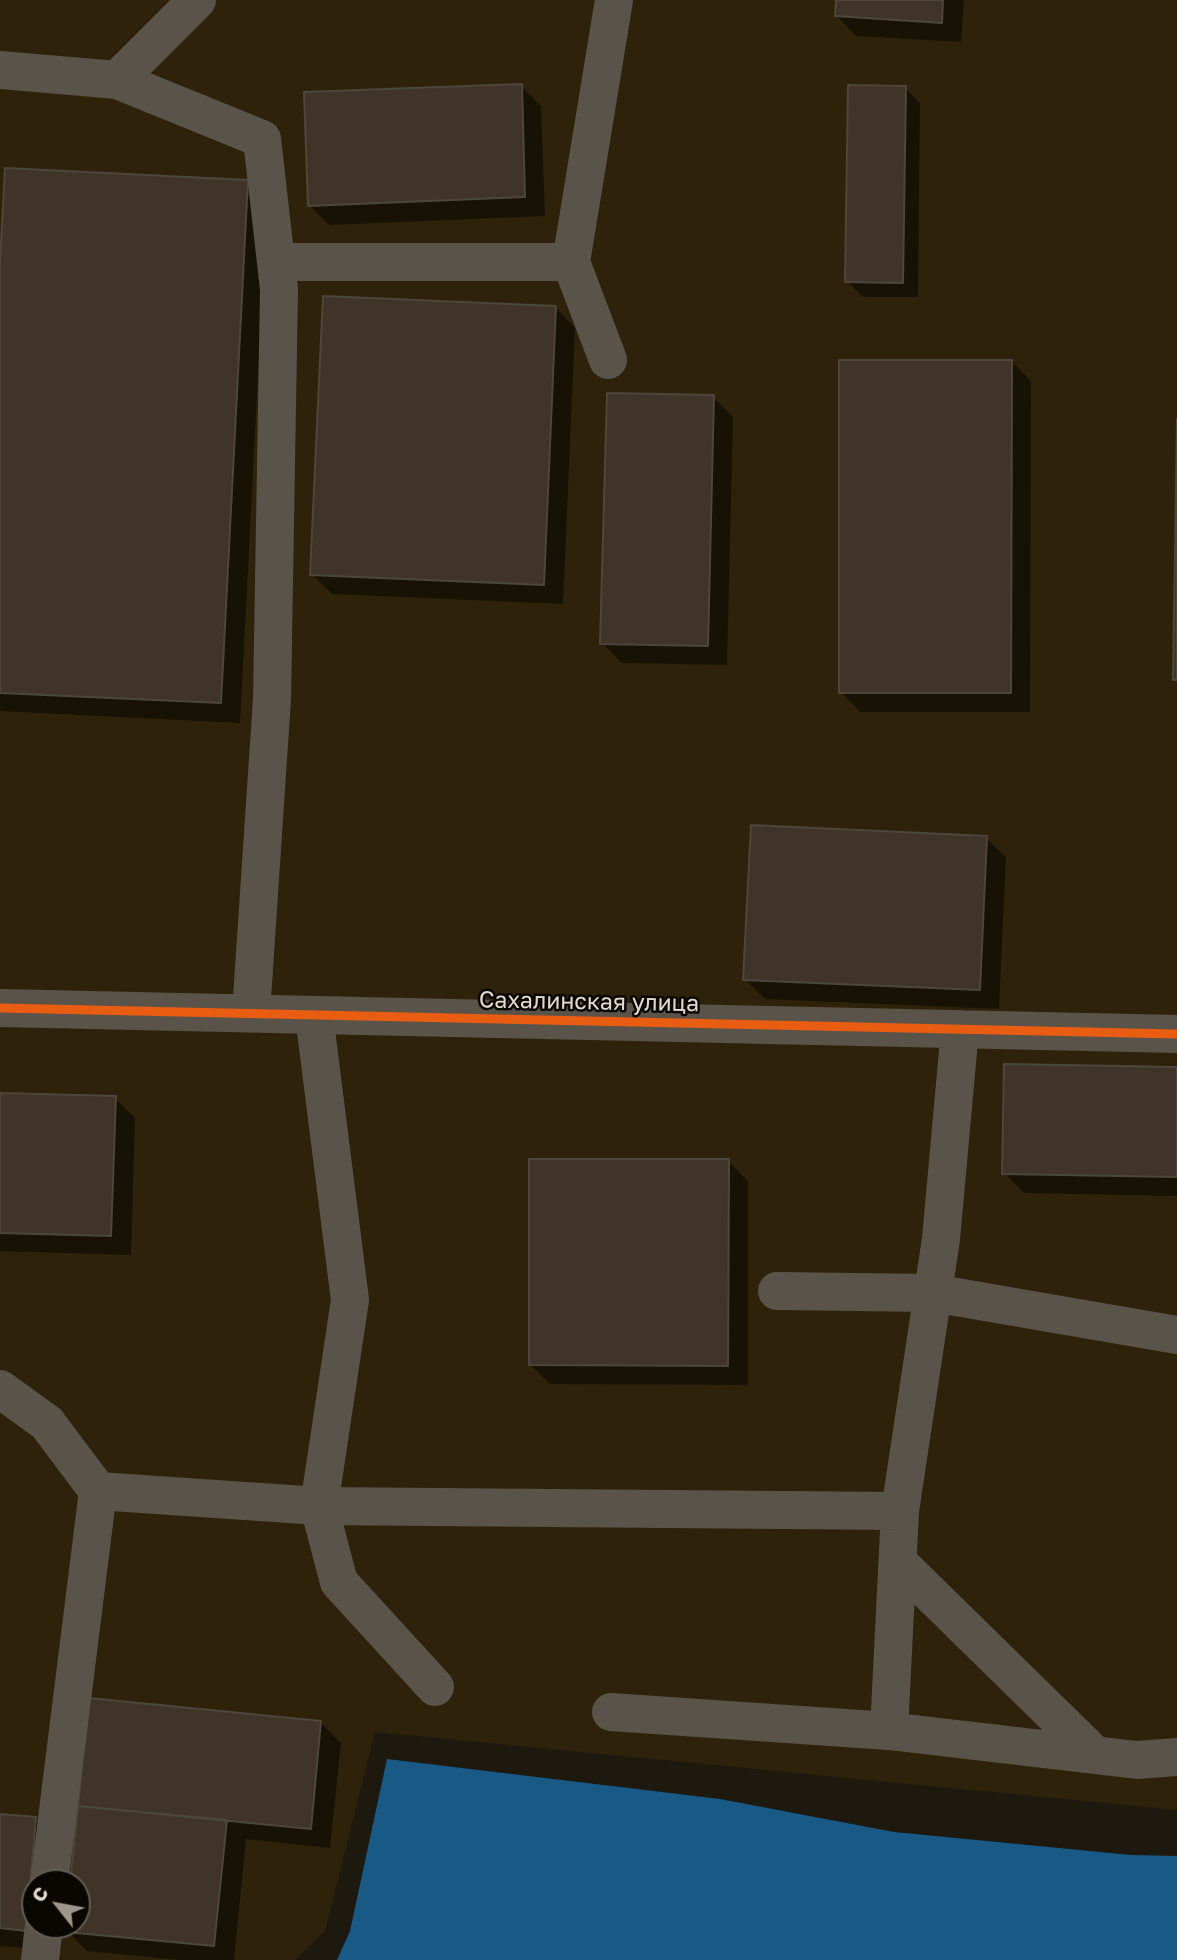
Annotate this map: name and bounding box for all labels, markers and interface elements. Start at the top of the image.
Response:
street label: Сахалинская улица [479,986,699,1018]
north arrow [21,1869,91,1939]
text: С [26,1882,53,1906]

